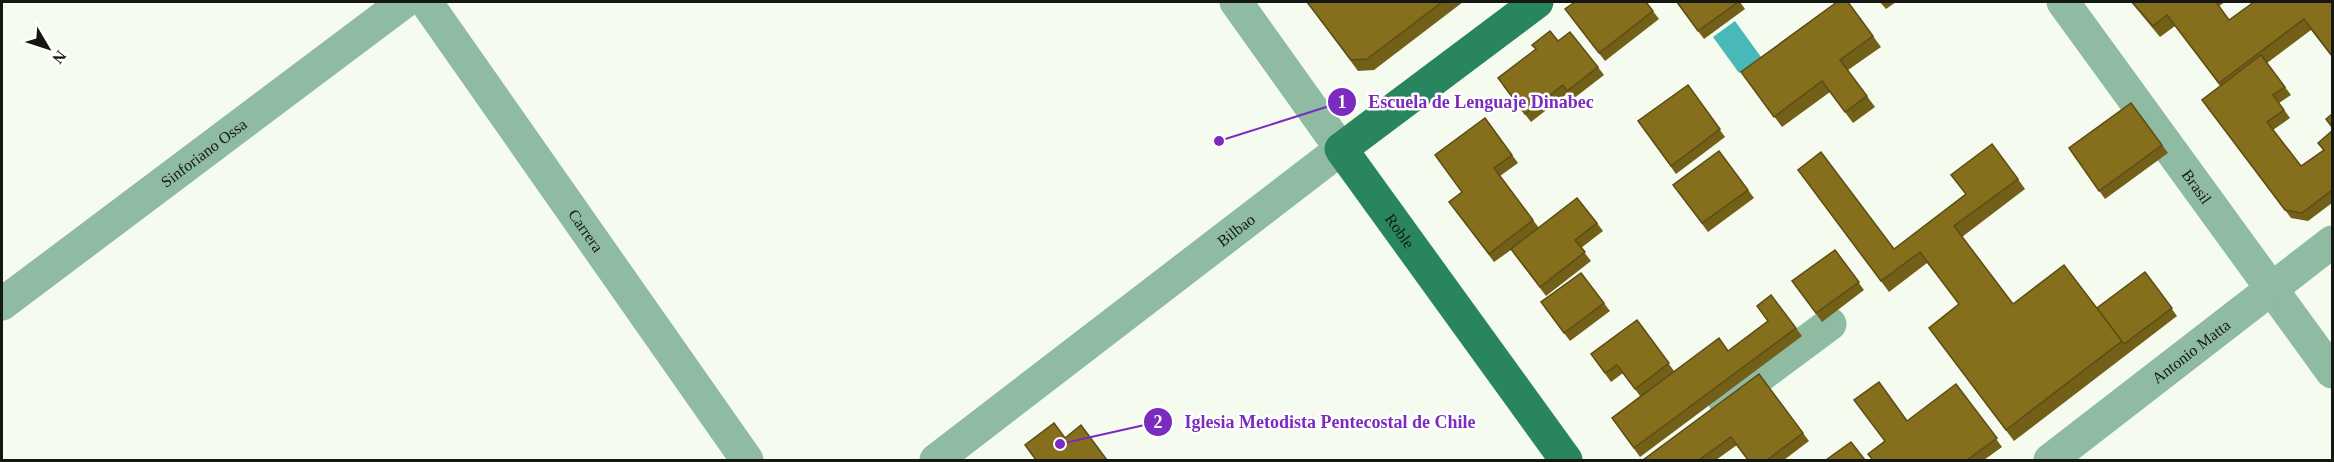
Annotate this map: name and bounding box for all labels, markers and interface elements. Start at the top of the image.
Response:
north arrow [18,18,78,78]
text: N [49,47,70,67]
callout: Escuela de Lenguaje Dinabec [1327,84,1606,120]
text: 1 [1338,92,1347,112]
text: Escuela de Lenguaje Dinabec [1368,92,1594,112]
street label: Sinforiano Ossa [158,115,250,191]
street label: Brasil [2179,166,2215,208]
street label: Carrera [565,206,606,255]
street label: Bilbao [1214,210,1258,250]
street label: Roble [1382,211,1418,252]
street label: Antonio Matta [2149,316,2233,387]
callout: Iglesia Metodista Pentecostal de Chile [1143,404,1487,440]
text: 2 [1154,412,1163,432]
text: Iglesia Metodista Pentecostal de Chile [1185,412,1475,432]

